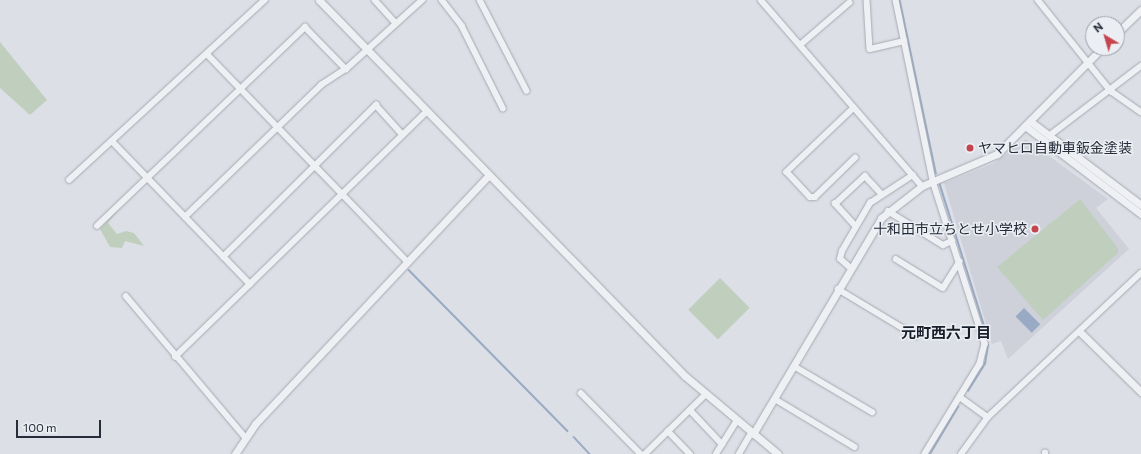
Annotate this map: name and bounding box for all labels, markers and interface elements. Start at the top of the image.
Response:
north arrow [1085,16,1125,56]
text: N [1091,19,1105,35]
place label: ヤマヒロ自動車鈑金塗装 [978,140,1132,156]
marker: ヤマヒロ自動車鈑金塗装 [965,143,975,153]
place label: 十和田市立ちとせ小学校 [873,221,1027,237]
marker: 十和田市立ちとせ小学校 [1030,224,1040,234]
district label: 元町西六丁目 [901,324,991,342]
scale bar [18,412,103,438]
text: 100 m [23,420,57,434]

